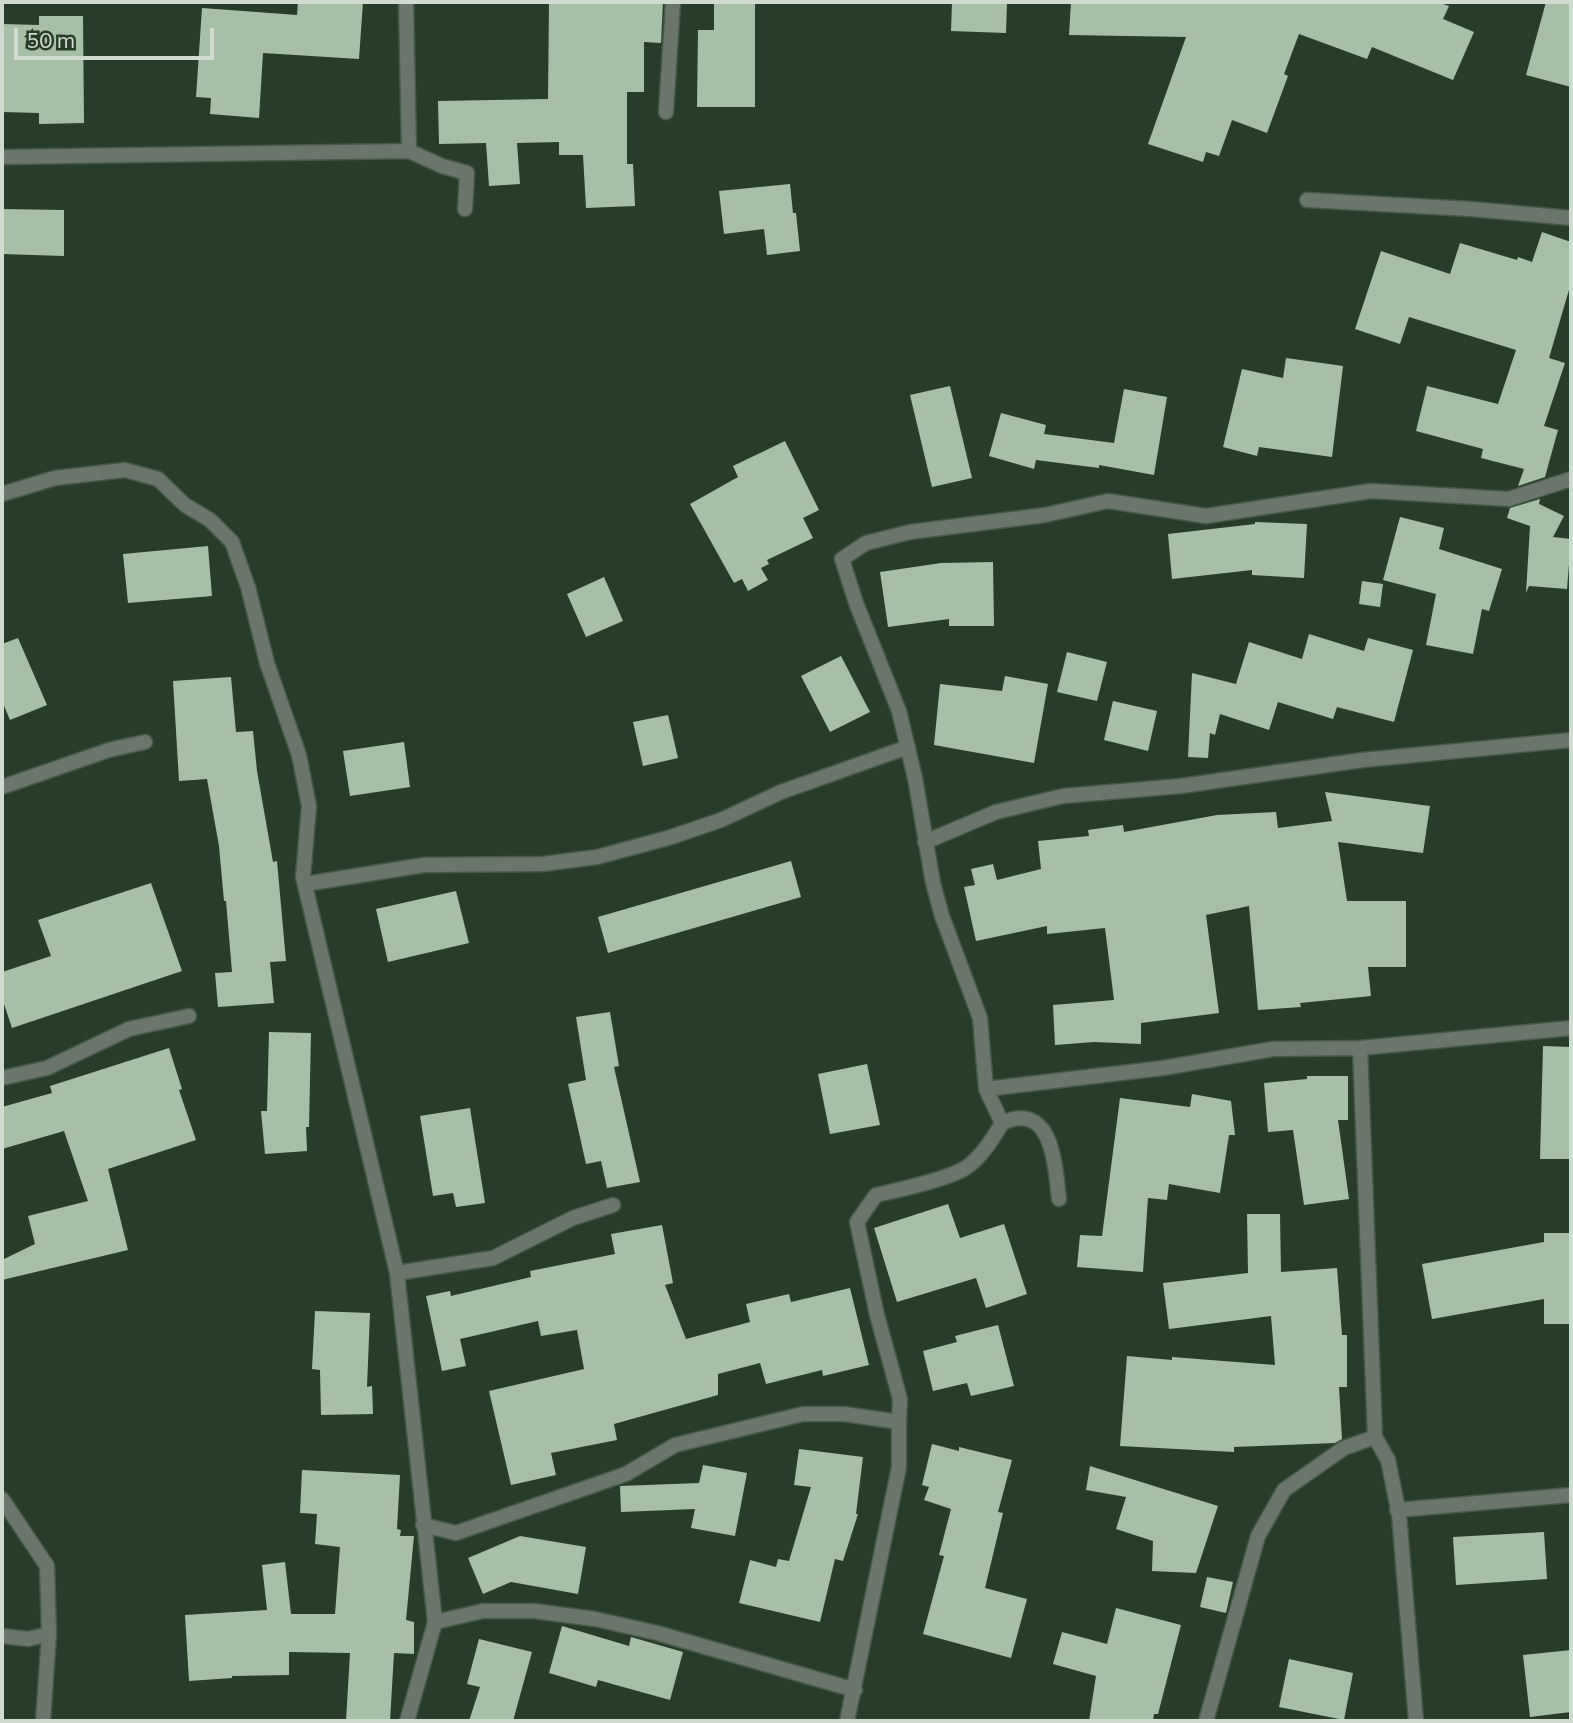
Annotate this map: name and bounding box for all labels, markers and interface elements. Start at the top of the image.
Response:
scale bar [18,14,217,58]
text: 50 m [27,27,75,52]

